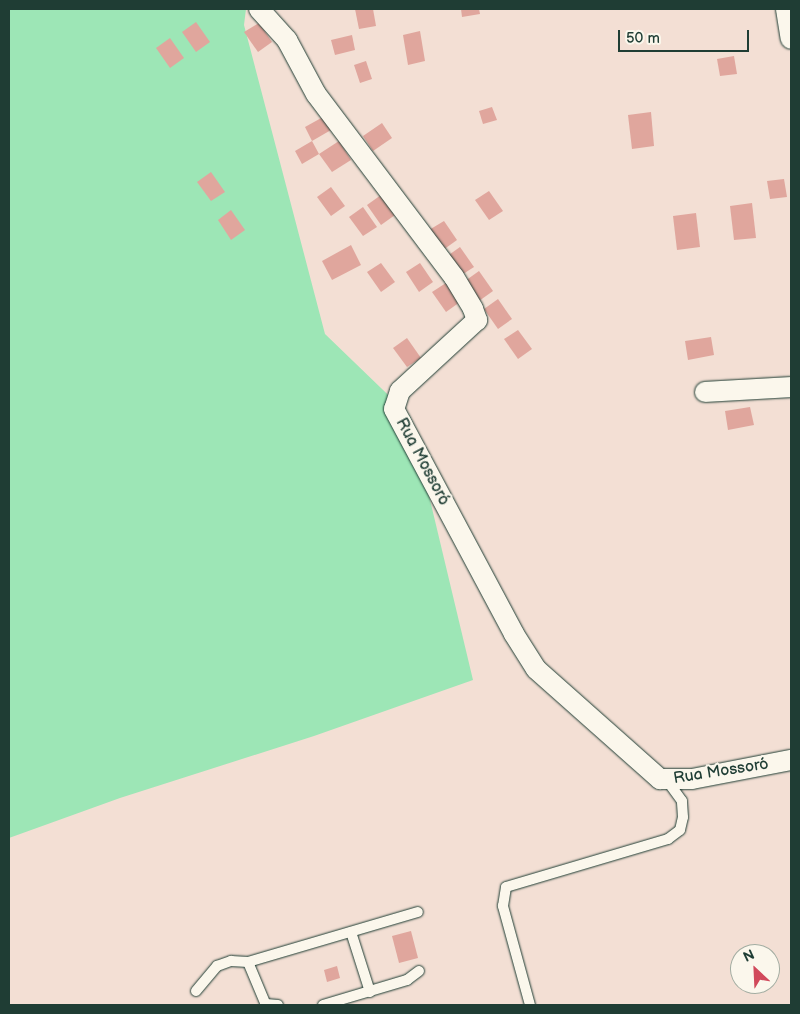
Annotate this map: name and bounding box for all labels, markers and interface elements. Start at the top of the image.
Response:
scale bar [620,20,751,52]
text: 50 m [626,29,660,48]
street label: Rua Mossoró [391,415,453,509]
street label: Rua Mossoró [672,755,770,789]
north arrow [730,944,780,994]
text: N [741,946,757,966]

